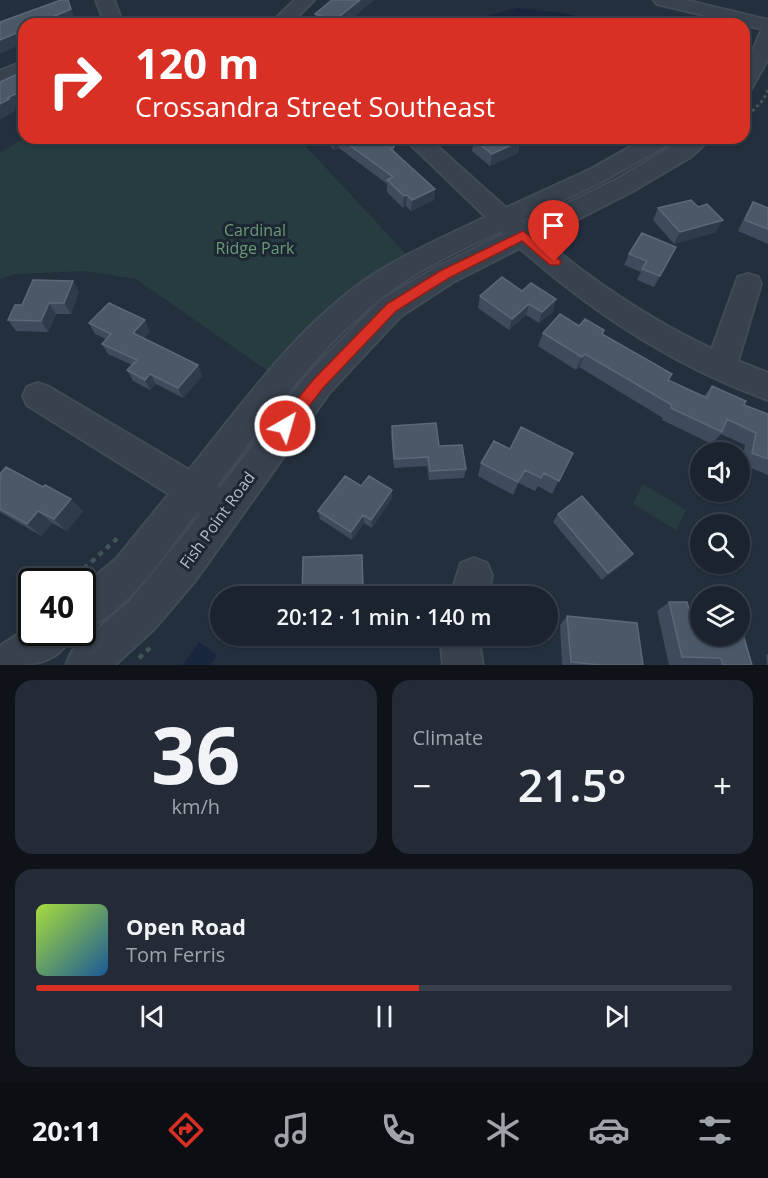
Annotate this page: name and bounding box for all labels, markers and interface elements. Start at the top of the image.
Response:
text: 120 m [135,34,259,91]
icon: right [36,42,114,120]
text: Crossandra Street Southeast [135,88,495,125]
pin [528,200,579,262]
icon: arrive [537,209,570,242]
park label: Cardinal Ridge Park [216,219,295,259]
position arrow [253,394,317,458]
map controls [690,442,750,646]
button: sound [690,442,750,502]
street label: Fish Point Road [174,467,260,573]
button: search [690,514,750,574]
speed limit sign: 40 [18,568,96,646]
button: layers [690,586,750,646]
text: 20:12 · 1 min · 140 m [276,601,492,631]
text: 36 [151,701,240,807]
text: Climate [413,724,483,751]
text: 21.5° [518,754,627,815]
text: − [413,763,431,808]
text: + [713,763,732,808]
text: km/h [171,793,220,820]
text: Open Road [126,911,246,941]
text: Tom Ferris [126,941,225,968]
icon: previous [136,1000,169,1033]
icon: pause [368,1000,401,1033]
icon: next [600,1000,633,1033]
icon: directions [165,1109,207,1151]
icon: music [271,1109,313,1151]
icon: phone [377,1109,419,1151]
icon: climate [482,1109,524,1151]
icon: car [588,1109,630,1151]
icon: filters [694,1109,736,1151]
text: 20:11 [32,1112,101,1149]

